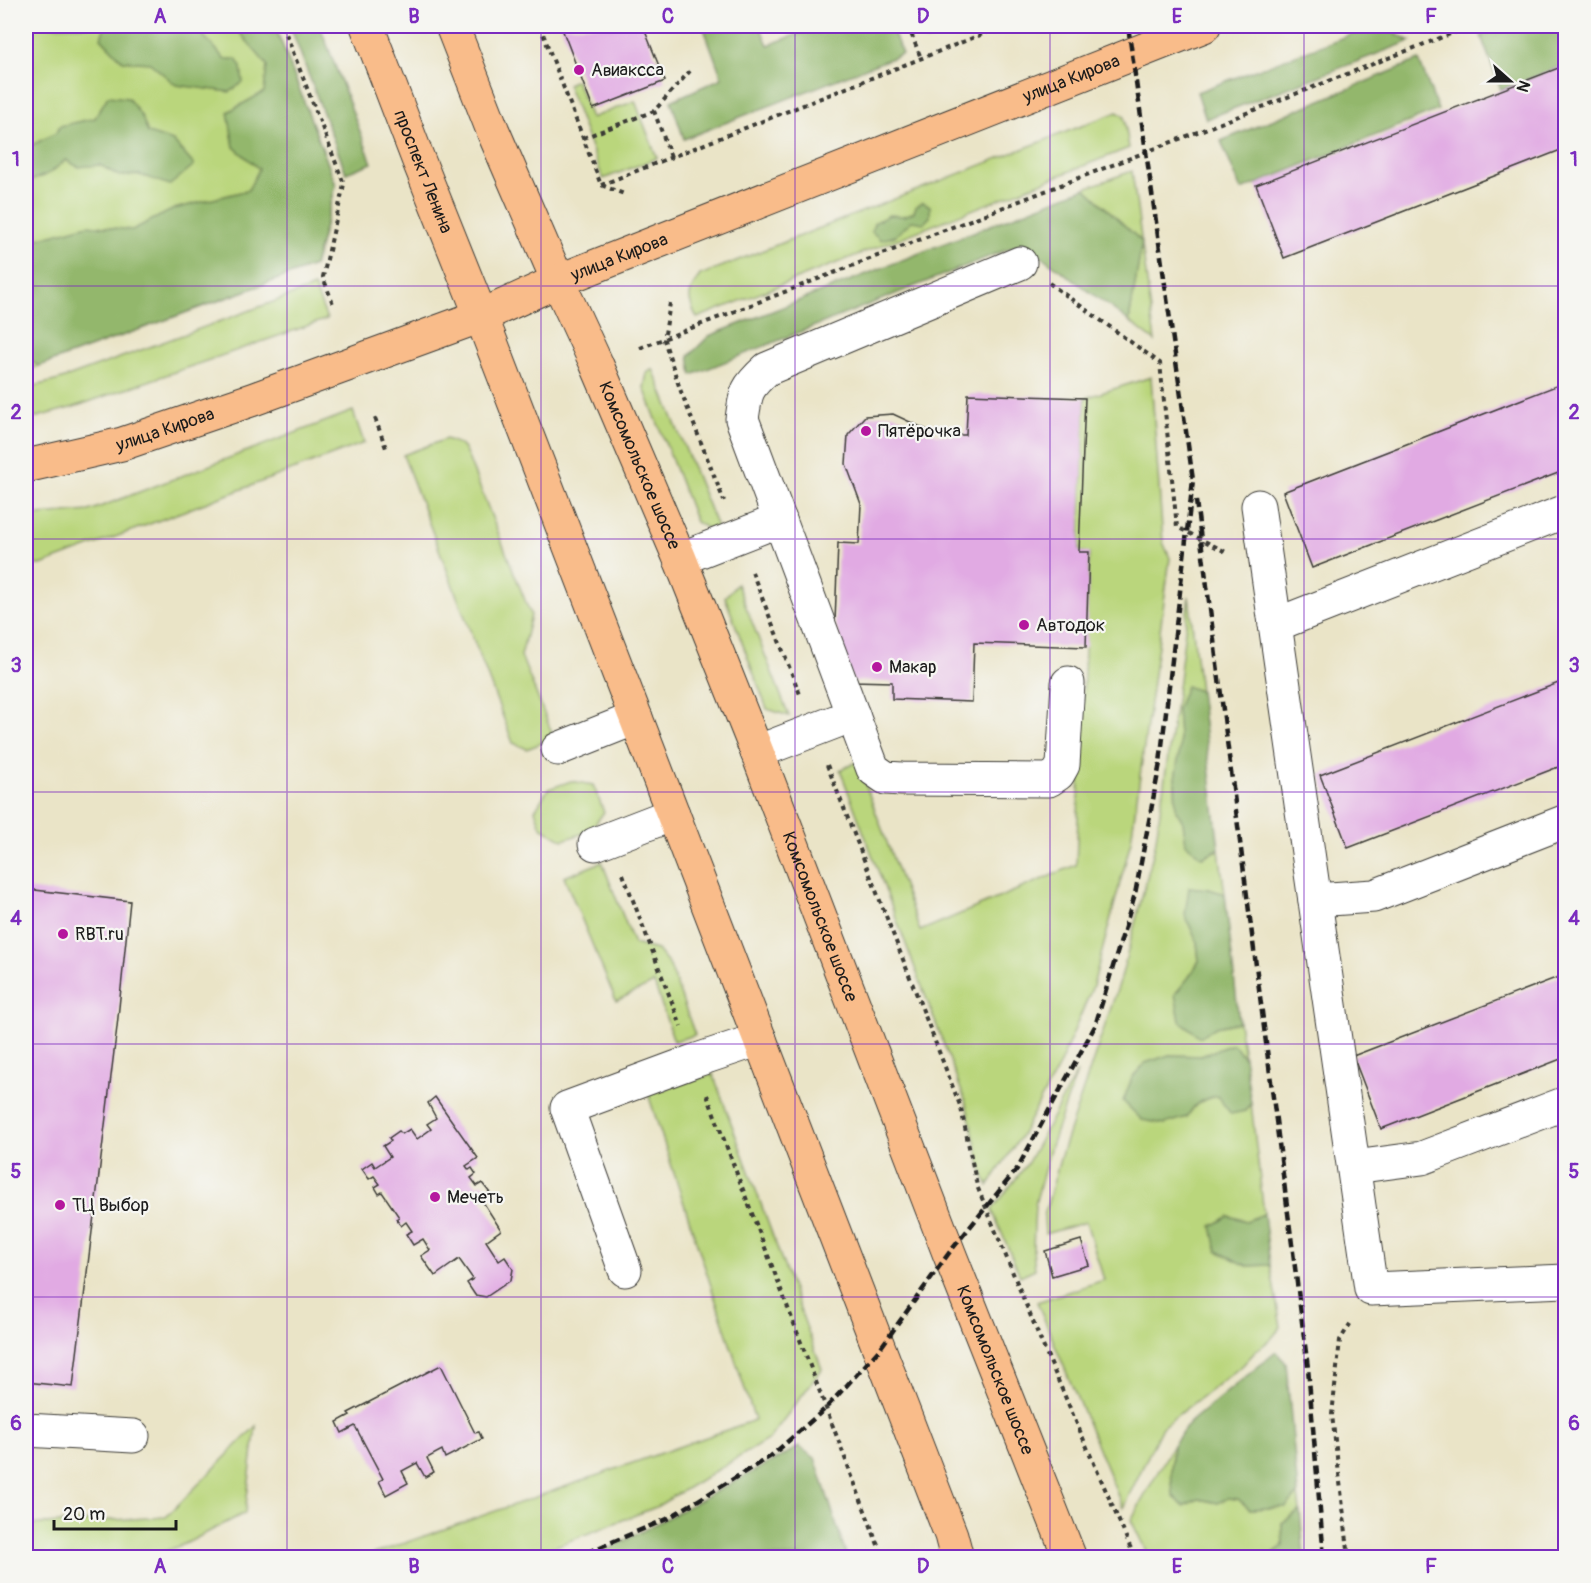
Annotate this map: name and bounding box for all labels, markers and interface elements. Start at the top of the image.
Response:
text: A [154,4,167,29]
text: B [408,4,420,29]
text: C [662,4,674,29]
text: D [917,4,930,29]
text: E [1172,4,1183,29]
text: F [1425,4,1437,29]
street label: улица Кирова [1019,49,1123,109]
north arrow [1480,51,1540,111]
place label: Авиаксса [591,59,664,82]
marker: Авиаксса [572,63,586,77]
text: N [1512,77,1534,95]
street label: проспект Ленина [388,107,458,237]
text: 1 [12,147,20,172]
text: 1 [1570,147,1578,172]
street label: улица Кирова [567,228,671,287]
street label: Комсомольское шоссе [593,378,686,553]
text: 2 [10,400,22,425]
text: 2 [1568,400,1580,425]
street label: улица Кирова [113,402,217,457]
place label: Пятёрочка [878,420,961,443]
marker: Пятёрочка [859,424,873,438]
place label: Автодок [1036,614,1105,637]
marker: Автодок [1017,618,1031,632]
text: 3 [10,653,22,678]
text: 3 [1568,653,1580,678]
place label: Макар [889,656,936,679]
marker: Макар [870,660,884,674]
street label: Комсомольское шоссе [777,828,863,1005]
text: 4 [10,906,22,931]
text: 4 [1568,906,1580,931]
place label: RBT.ru [75,923,124,946]
marker: RBT.ru [56,927,70,941]
text: 5 [11,1159,22,1184]
text: 5 [1569,1159,1580,1184]
place label: Мечеть [447,1186,504,1209]
marker: Мечеть [428,1190,442,1204]
place label: ТЦ Выбор [72,1194,149,1217]
marker: ТЦ Выбор [53,1198,67,1212]
street label: Комсомольское шоссе [951,1282,1039,1458]
text: 6 [10,1411,22,1436]
text: 6 [1568,1411,1580,1436]
scale bar [54,1493,176,1531]
text: 20 m [63,1503,105,1526]
text: A [154,1554,167,1579]
text: B [408,1554,420,1579]
text: C [662,1554,674,1579]
text: D [917,1554,930,1579]
text: E [1172,1554,1183,1579]
text: F [1425,1554,1437,1579]

